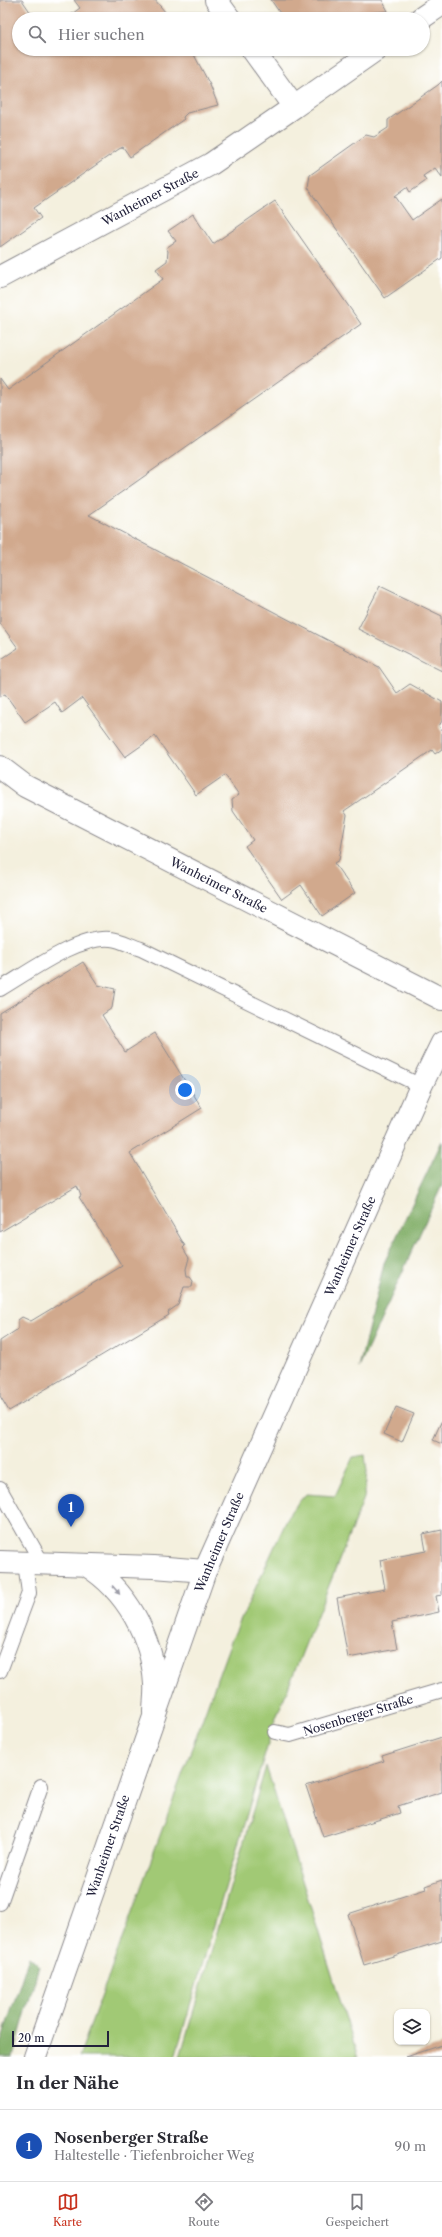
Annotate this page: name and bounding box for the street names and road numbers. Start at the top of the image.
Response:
street label: Wanheimer Straße [98,165,201,229]
street label: Wanheimer Straße [167,853,271,916]
street label: Wanheimer Straße [321,1194,379,1299]
street label: Wanheimer Straße [191,1489,247,1595]
street label: Nosenberger Straße [301,1691,415,1739]
street label: Wanheimer Straße [83,1792,133,1900]

